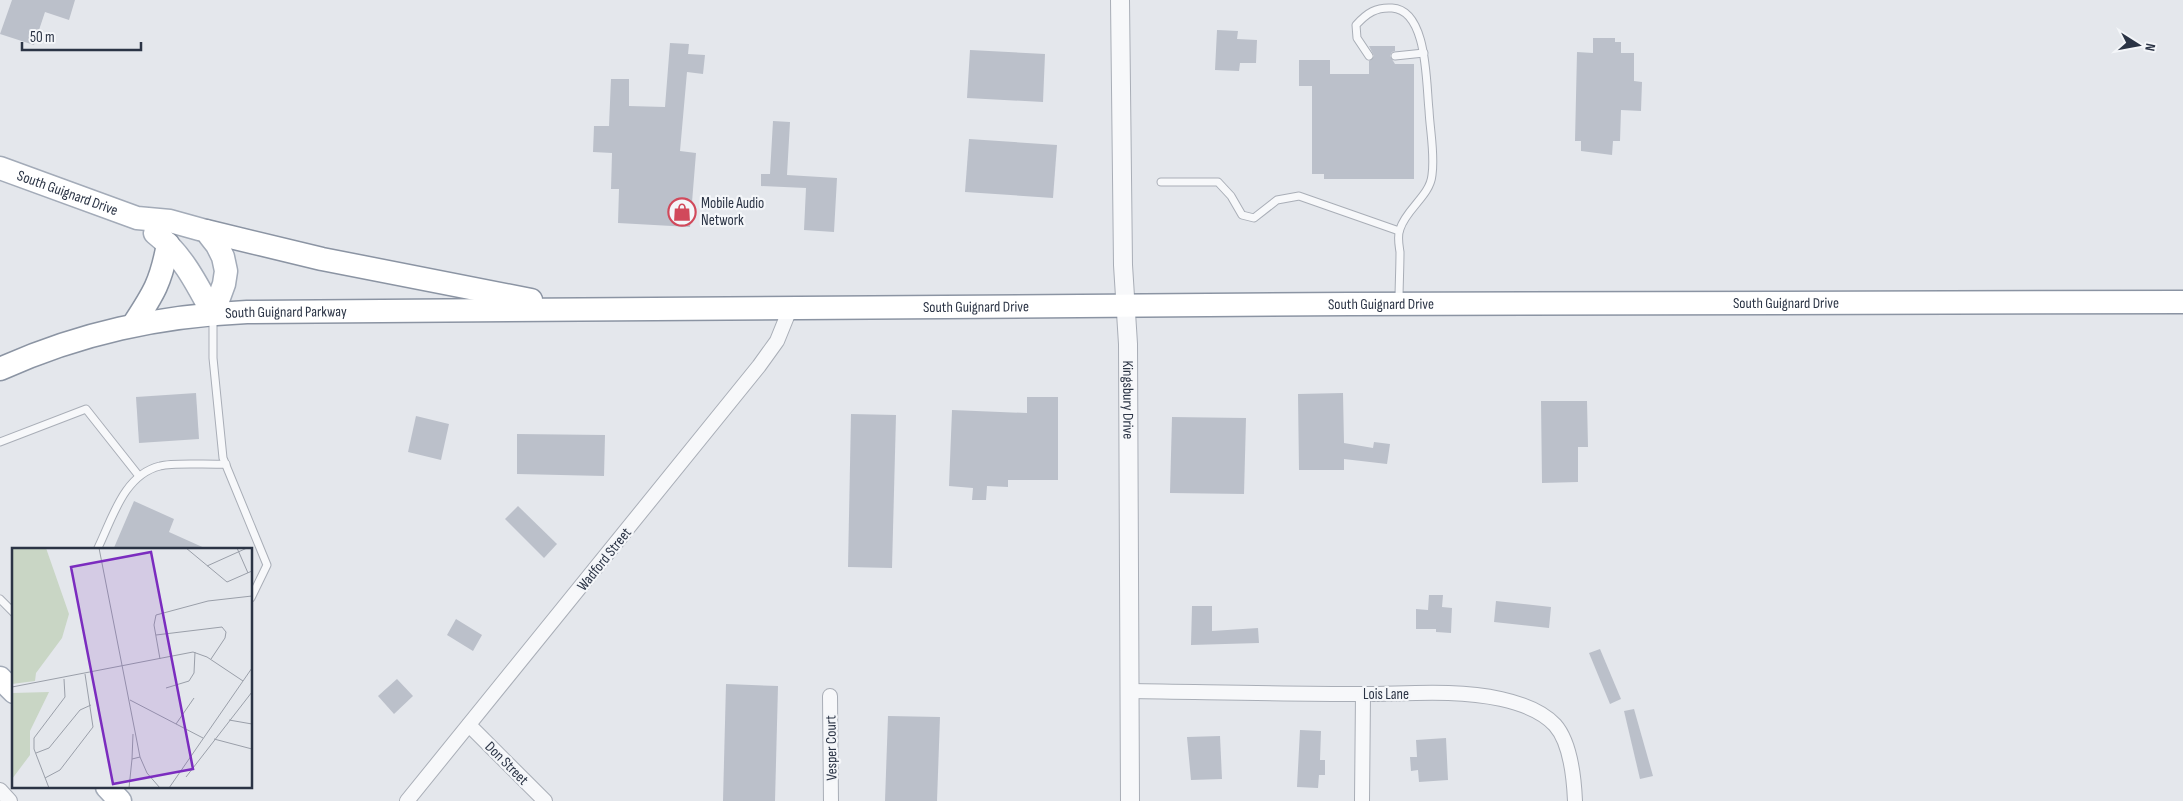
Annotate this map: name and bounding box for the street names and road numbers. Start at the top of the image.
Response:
street label: South Guignard Drive [14,166,121,220]
street label: South Guignard Drive [1733,294,1839,313]
street label: South Guignard Drive [1328,295,1434,314]
street label: South Guignard Drive [923,297,1029,317]
street label: South Guignard Parkway [225,302,347,323]
street label: Kingsbury Drive [1118,360,1137,439]
street label: Wadford Street [573,523,636,595]
street label: Lois Lane [1363,685,1409,704]
street label: Vesper Court [821,715,842,781]
street label: Don Street [481,738,533,789]

